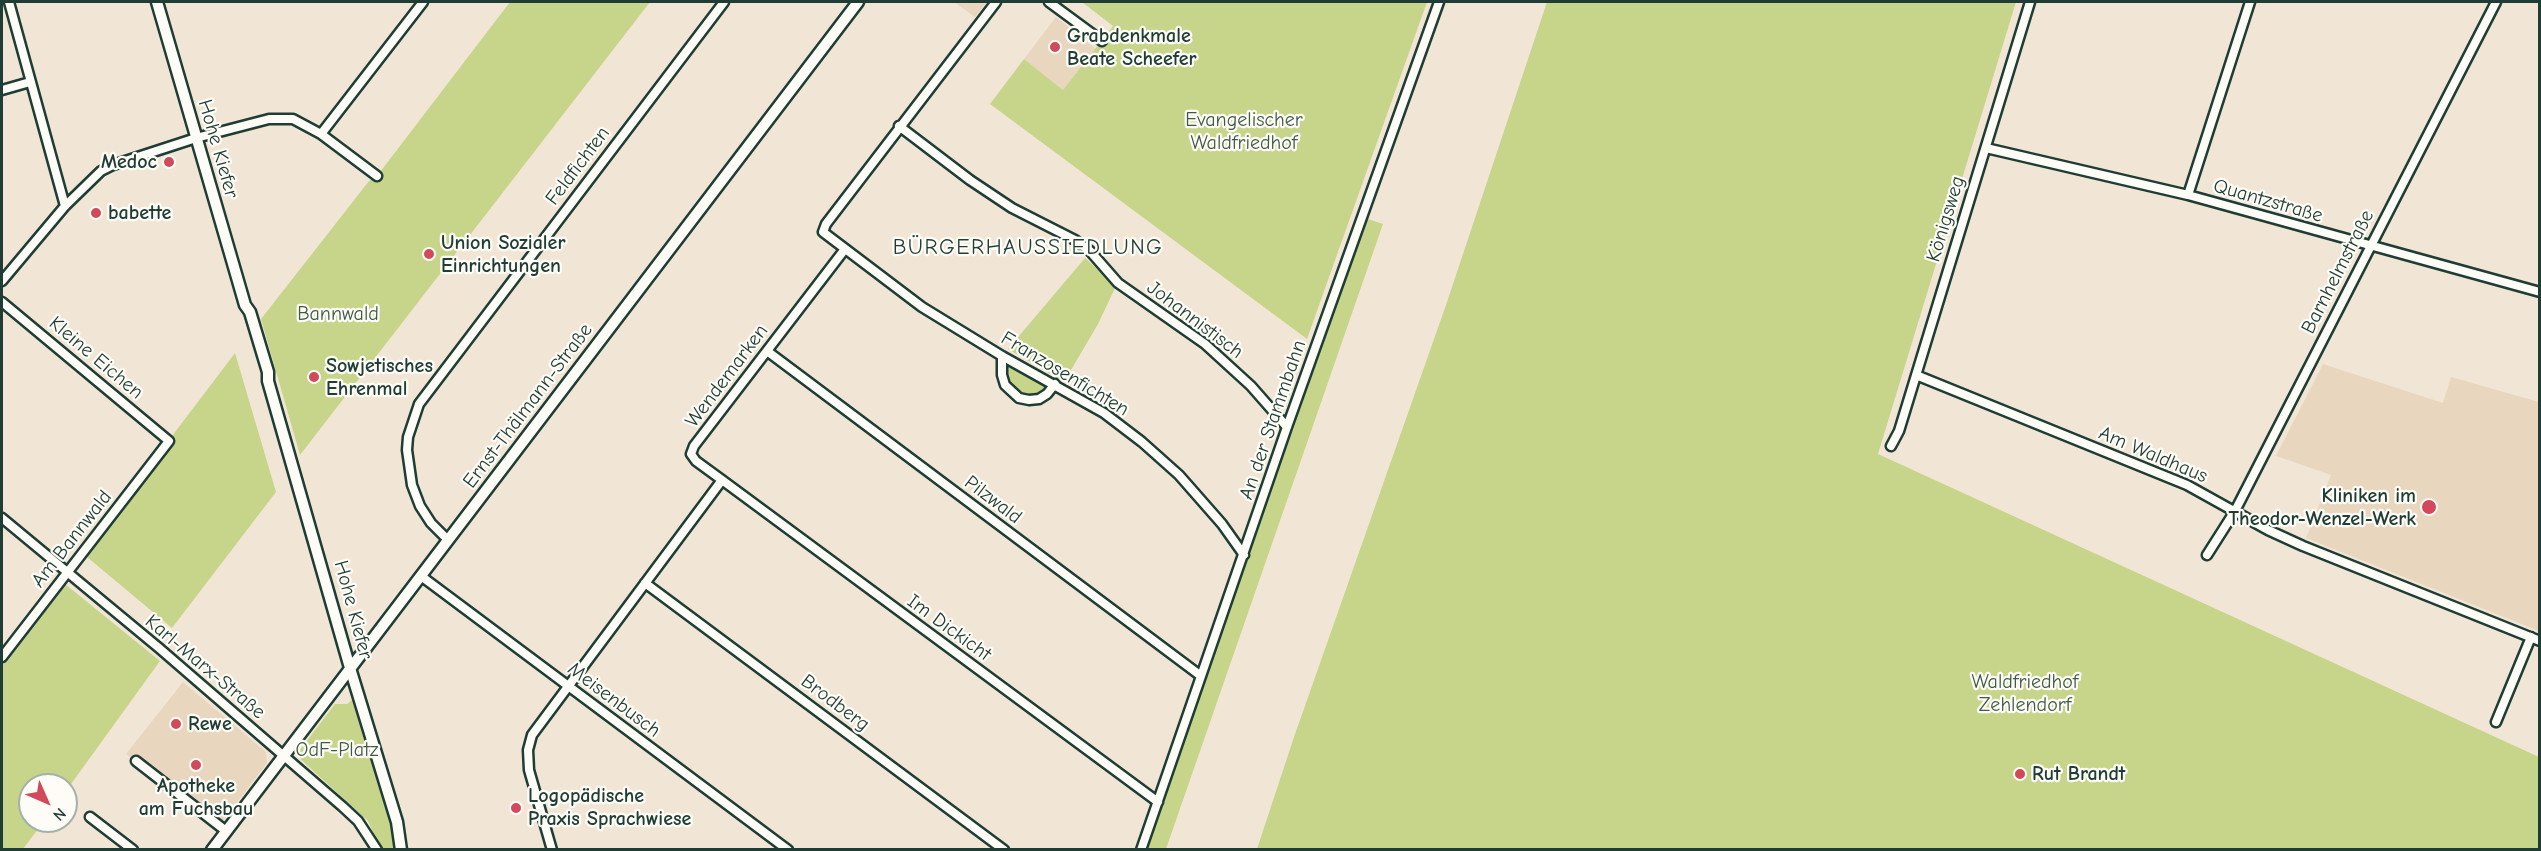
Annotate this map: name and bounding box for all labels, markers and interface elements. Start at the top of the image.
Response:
place label: Grabdenkmale Beate Scheefer [1067,24,1197,71]
marker: Grabdenkmale Beate Scheefer [1048,40,1062,54]
street label: Hohe Kiefer [192,97,244,201]
park label: Evangelischer Waldfriedhof [1185,108,1303,155]
street label: Feldfichten [541,122,615,210]
place label: Medoc [101,150,157,174]
marker: Medoc [162,155,176,169]
street label: Königsweg [1922,173,1970,265]
street label: Quantzstraße [2211,174,2325,228]
place label: babette [108,201,171,225]
marker: babette [89,206,103,220]
street label: Barnhelmstraße [2296,206,2380,338]
place label: Union Sozialer Einrichtungen [441,231,565,278]
district label: BÜRGERHAUSSIEDLUNG [893,235,1163,261]
marker: Union Sozialer Einrichtungen [422,247,436,261]
street label: Johannistisch [1142,276,1248,364]
park label: Bannwald [297,302,379,326]
street label: Kleine Eichen [44,312,148,404]
street label: Ernst-Thälmann-Straße [458,319,598,493]
street label: Wendemarken [680,320,774,432]
street label: Franzosenfichten [997,326,1133,422]
street label: An der Stammbahn [1234,337,1312,503]
place label: Sowjetisches Ehrenmal [326,354,433,401]
marker: Sowjetisches Ehrenmal [307,370,321,384]
street label: Am Waldhaus [2095,421,2211,489]
street label: Pilzwald [960,471,1026,529]
place label: Kliniken im Theodor-Wenzel-Werk [2229,484,2416,531]
street label: Am Bannwald [27,486,117,592]
marker: Kliniken im Theodor-Wenzel-Werk [2420,498,2438,516]
street label: Hohe Kiefer [328,558,378,662]
street label: Im Dickicht [902,589,996,667]
street label: Karl-Marx-Straße [140,610,270,724]
street label: Meisenbusch [563,657,665,743]
street label: Brodberg [796,669,874,737]
park label: Waldfriedhof Zehlendorf [1972,670,2078,717]
place label: Rewe [188,712,232,736]
marker: Rewe [169,717,183,731]
park label: OdF-Platz [296,738,378,762]
marker: Apotheke am Fuchsbau [189,758,203,772]
place label: Rut Brandt [2032,762,2125,786]
marker: Rut Brandt [2013,767,2027,781]
north arrow [18,773,78,833]
place label: Apotheke am Fuchsbau [139,774,253,821]
place label: Logopädische Praxis Sprachwiese [528,784,691,831]
marker: Logopädische Praxis Sprachwiese [509,801,523,815]
text: N [49,804,69,824]

